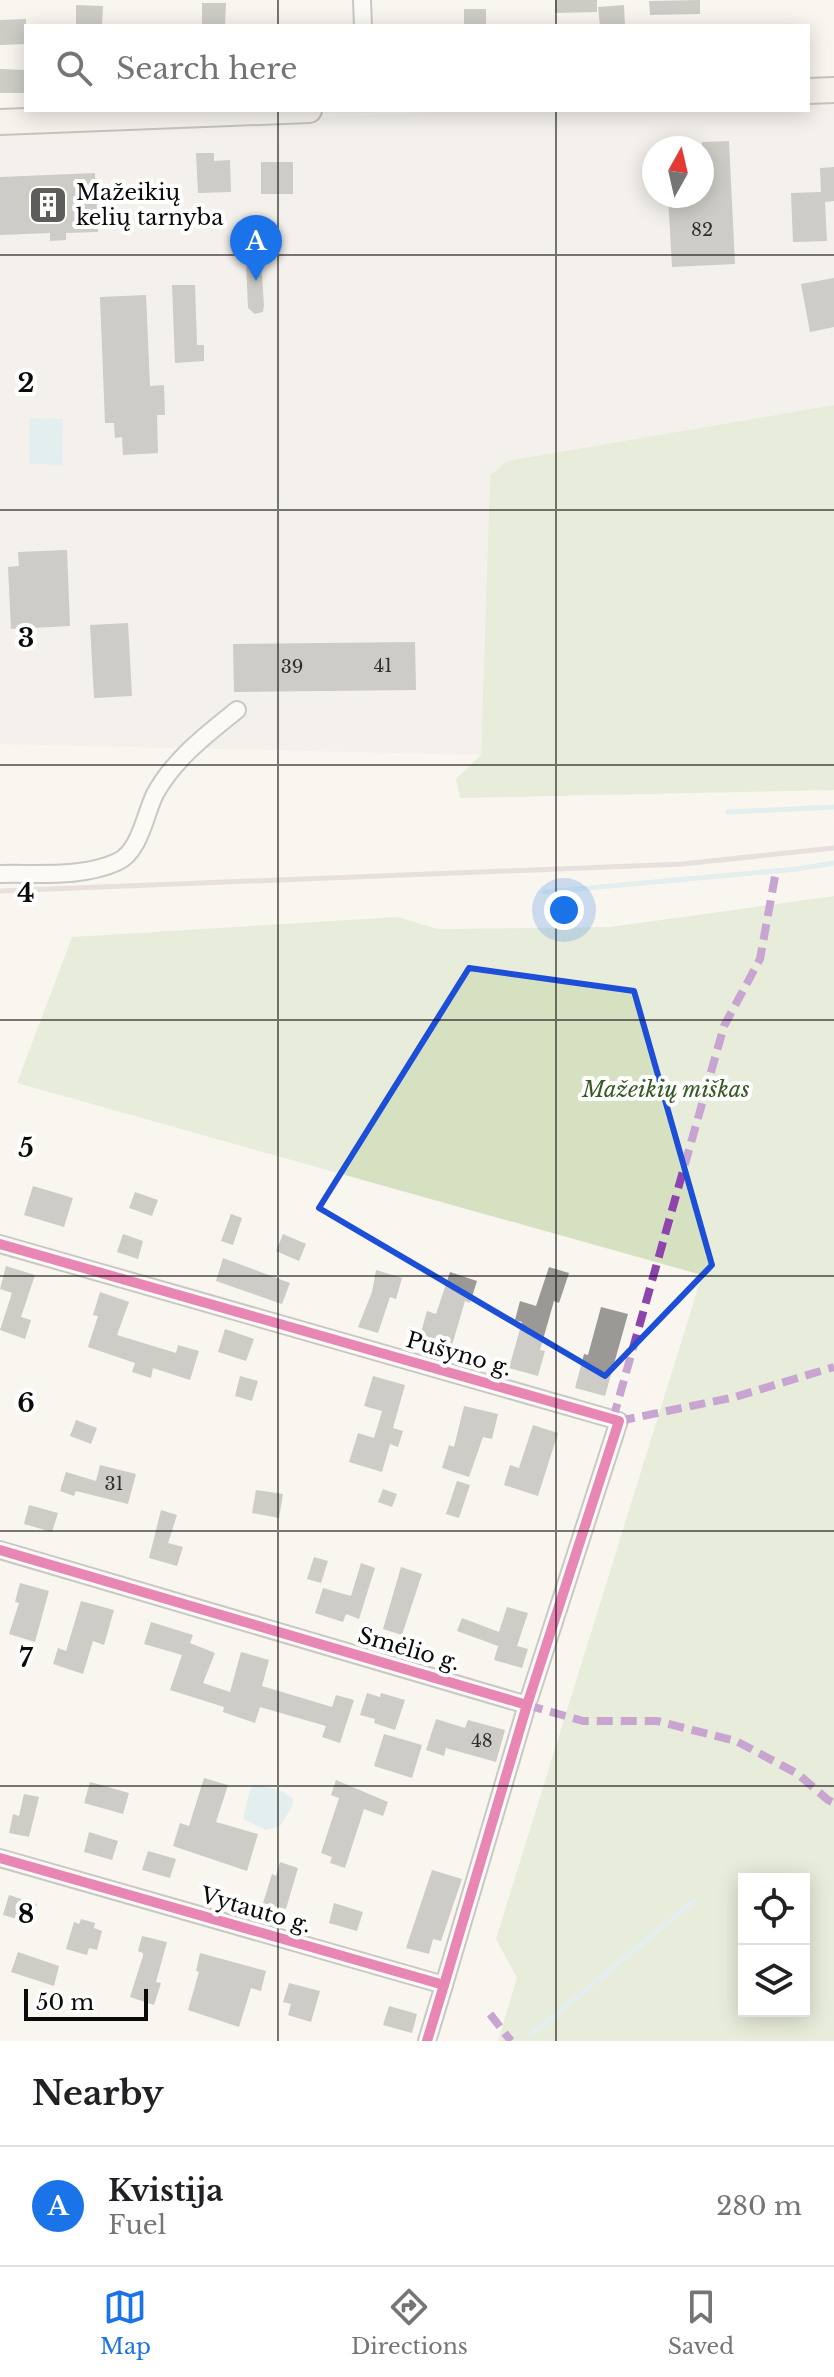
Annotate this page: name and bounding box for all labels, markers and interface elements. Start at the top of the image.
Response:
search box [24,24,810,112]
icon: search [52,46,96,90]
text: Search here [116,50,297,87]
north arrow [642,136,714,208]
place label: Mažeikių kelių tarnyba [76,179,224,231]
building icon: Mažeikių kelių tarnyba [27,184,69,226]
pin: A [230,215,282,281]
house number: 82 [691,219,713,241]
text: 2 [18,367,34,399]
text: 3 [18,622,34,654]
house number: 41 [374,655,392,677]
house number: 39 [281,656,303,678]
text: 4 [17,877,35,909]
your location [544,890,584,930]
park label: Mažeikių miškas [581,1076,750,1103]
text: 5 [18,1132,34,1164]
street label: Pušyno g. [403,1326,515,1382]
text: 6 [17,1387,35,1419]
house number: 31 [104,1473,124,1495]
street label: Smėlio g. [355,1622,463,1676]
text: 7 [19,1642,33,1674]
house number: 48 [471,1730,493,1752]
map controls [738,1873,810,2017]
button: locate [738,1873,810,1945]
street label: Vytauto g. [197,1881,314,1939]
text: 8 [18,1898,34,1930]
button: layers [738,1945,810,2017]
scale bar [24,1985,148,2021]
text: 50 m [36,1989,94,2016]
text: Nearby [32,2072,164,2114]
text: Kvistija [108,2172,223,2209]
text: A [47,2190,69,2222]
text: 280 m [716,2190,802,2222]
text: Fuel [108,2209,166,2241]
tab: Map [100,2285,151,2360]
tab: Directions [351,2285,468,2360]
tab: Saved [668,2285,734,2360]

